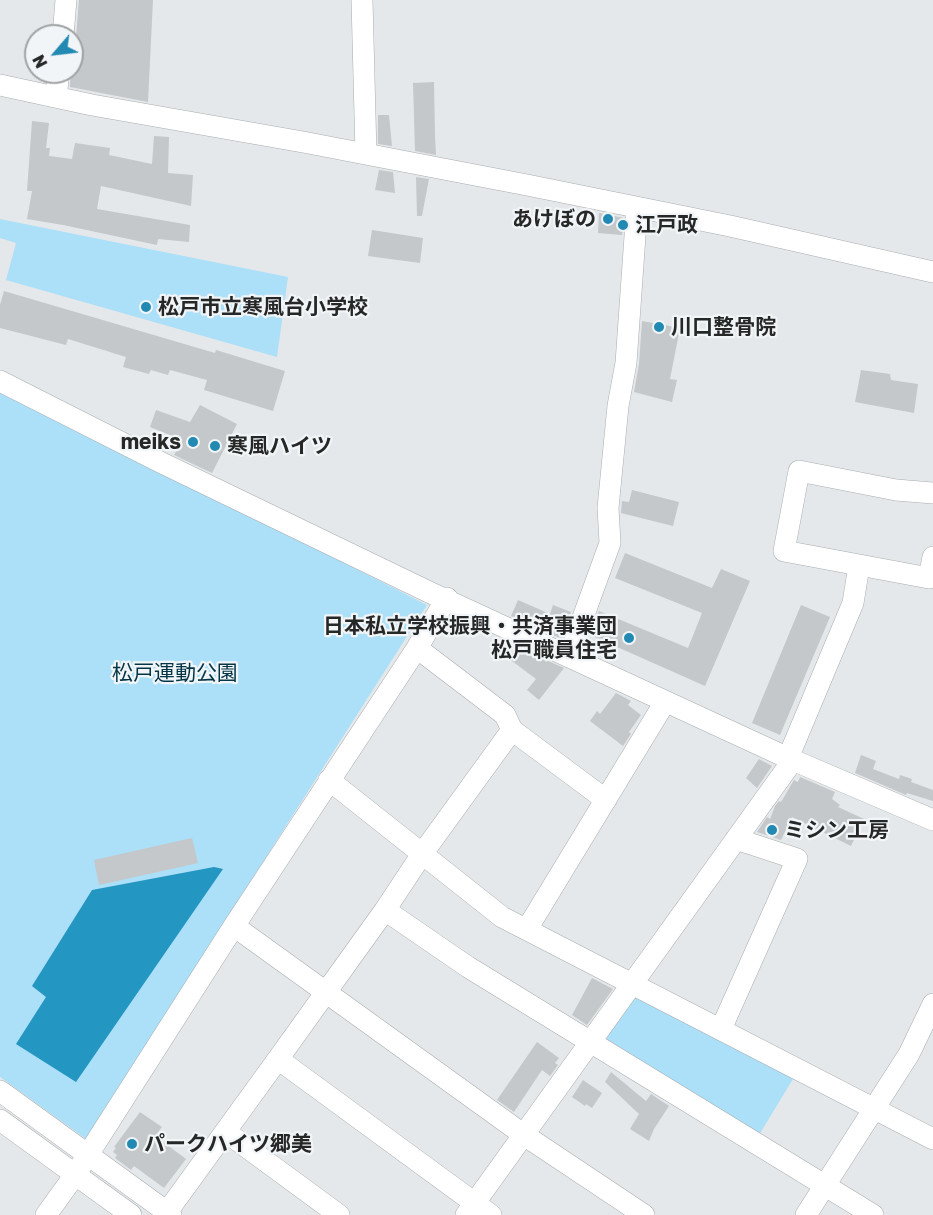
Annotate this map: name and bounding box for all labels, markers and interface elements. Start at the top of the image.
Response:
north arrow [24,24,84,84]
text: N [28,51,52,72]
place label: あけぼの [512,206,596,232]
marker: あけぼの [601,212,615,226]
place label: 江戸政 [635,212,698,238]
marker: 江戸政 [616,218,630,232]
place label: 松戸市立寒風台小学校 [158,294,368,320]
marker: 松戸市立寒風台小学校 [139,300,153,314]
place label: 川口整骨院 [671,314,776,340]
marker: 川口整骨院 [652,320,666,334]
place label: meiks [121,429,181,455]
place label: 寒風ハイツ [227,433,332,459]
marker: meiks [186,435,200,449]
marker: 寒風ハイツ [208,439,222,453]
place label: 日本私立学校振興・共済事業団 松戸職員住宅 [323,613,617,663]
marker: 日本私立学校振興・共済事業団 松戸職員住宅 [622,631,636,645]
park label: 松戸運動公園 [112,660,238,686]
place label: ミシン工房 [784,817,889,843]
marker: ミシン工房 [765,823,779,837]
place label: パークハイツ郷美 [144,1131,312,1157]
marker: パークハイツ郷美 [125,1137,139,1151]

